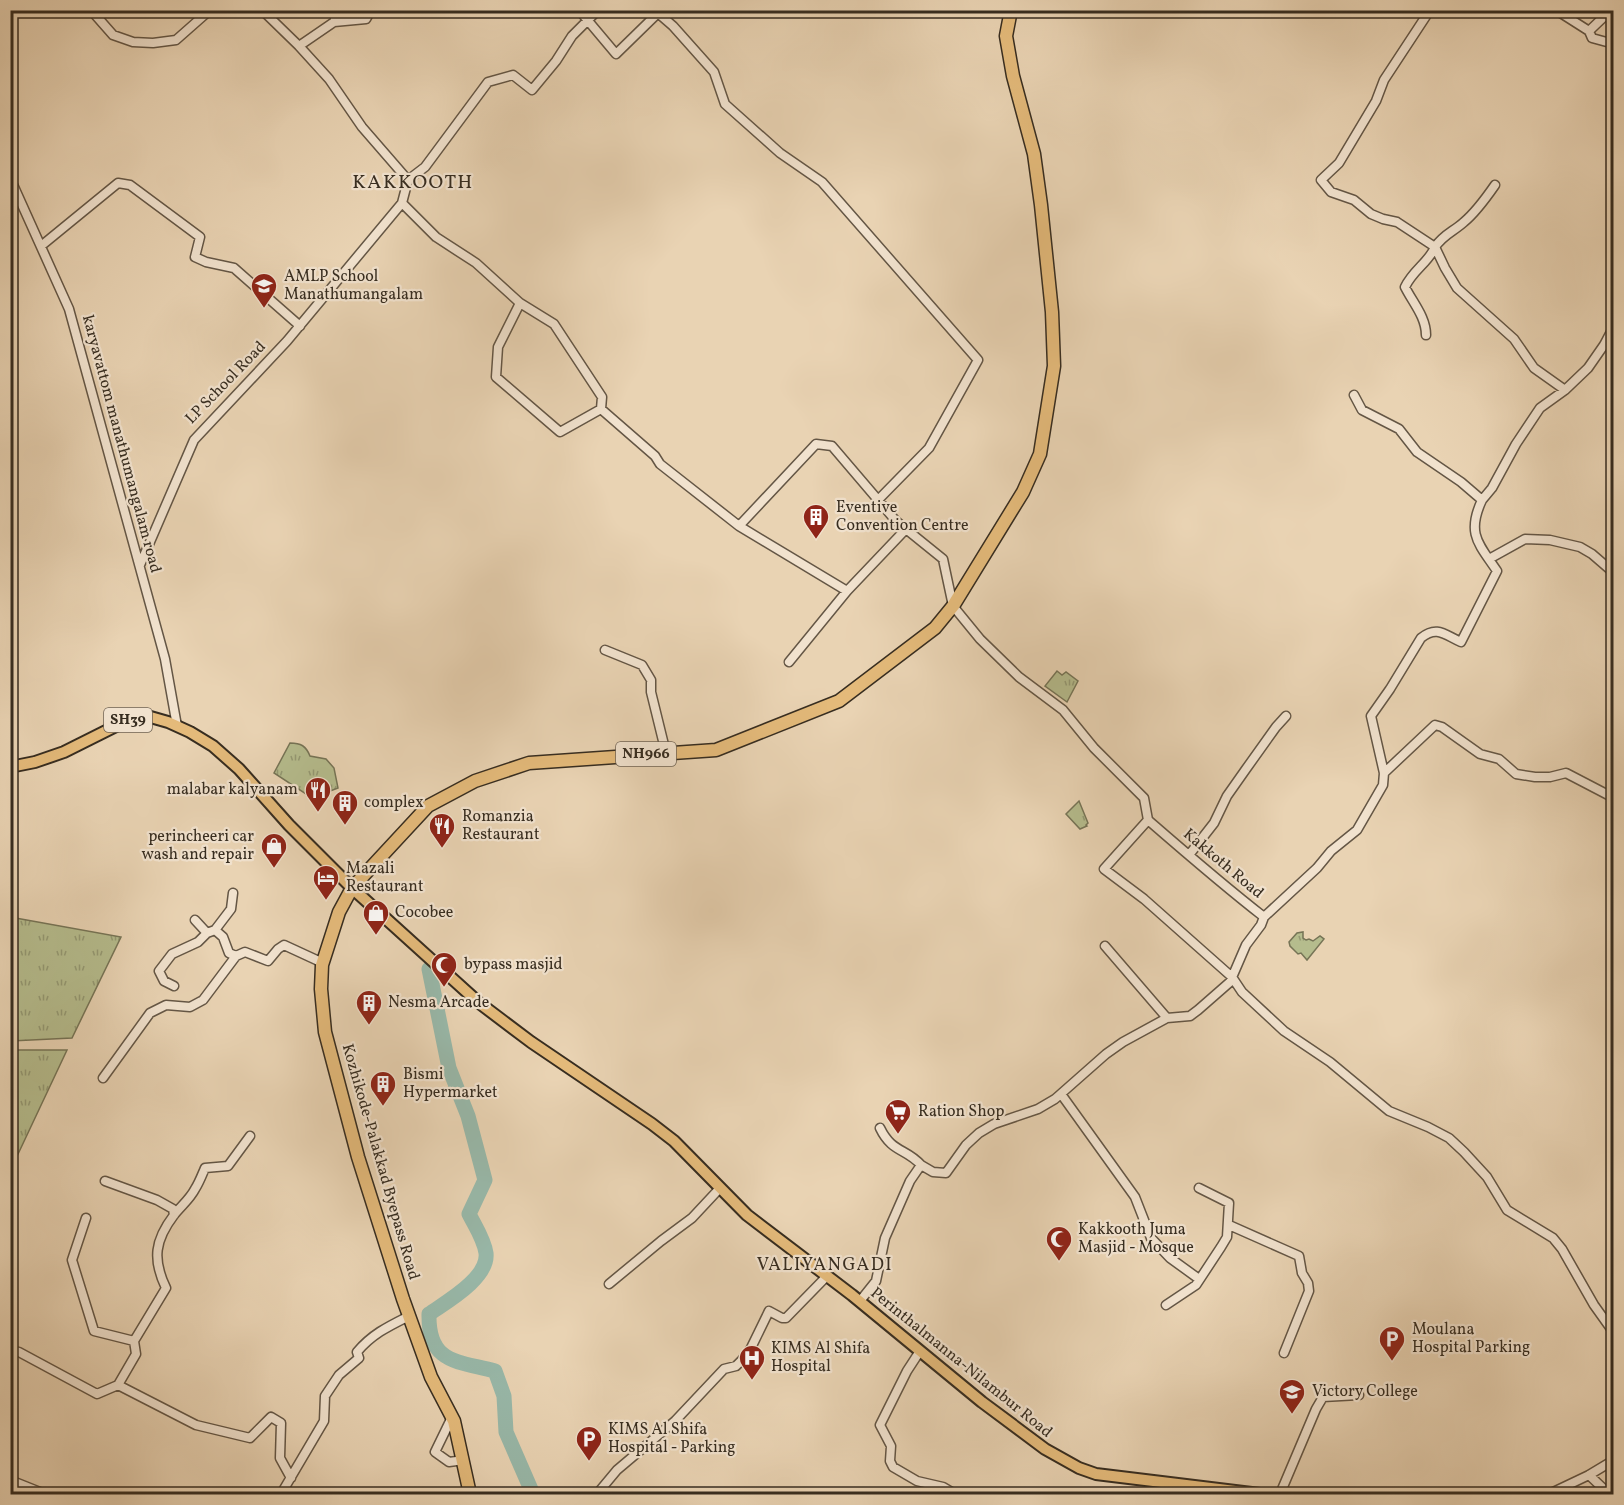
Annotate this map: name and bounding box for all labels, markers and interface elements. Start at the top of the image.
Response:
district label: KAKKOOTH [352,169,474,197]
place label: AMLP School Manathumangalam [284,266,423,306]
school or university icon: AMLP School Manathumangalam [249,271,279,309]
street label: karyavattom manathumangalam road [76,313,166,575]
street label: LP School Road [181,337,271,429]
place label: Eventive Convention Centre [836,497,968,537]
building icon: Eventive Convention Centre [801,502,831,540]
road number: SH39 [104,708,152,732]
road number: NH966 [616,742,676,766]
restaurant icon: malabar kalyanam [303,775,333,813]
place label: malabar kalyanam [167,779,298,801]
building icon: complex [330,788,360,826]
place label: complex [364,792,424,814]
place label: Romanzia Restaurant [462,806,540,846]
restaurant icon: Romanzia Restaurant [427,811,457,849]
street label: Kakkoth Road [1178,824,1268,904]
place label: perincheeri car wash and repair [141,826,254,866]
shop icon: perincheeri car wash and repair [259,831,289,869]
place label: Mazali Restaurant [346,858,424,898]
hotel icon: Mazali Restaurant [311,863,341,901]
shop icon: Cocobee [361,898,391,936]
place label: Cocobee [395,902,453,924]
mosque icon: bypass masjid [429,950,459,988]
place label: bypass masjid [464,954,563,976]
building icon: Nesma Arcade [354,988,384,1026]
place label: Nesma Arcade [388,992,489,1014]
street label: Kozhikode-Palakkad Byepass Road [336,1041,424,1283]
place label: Bismi Hypermarket [403,1064,498,1104]
building icon: Bismi Hypermarket [368,1069,398,1107]
supermarket icon: Ration Shop [883,1097,913,1135]
place label: Ration Shop [918,1101,1004,1123]
place label: Kakkooth Juma Masjid - Mosque [1078,1219,1194,1259]
mosque icon: Kakkooth Juma Masjid - Mosque [1044,1224,1074,1262]
district label: VALIYANGADI [757,1253,893,1278]
street label: Perinthalmanna-Nilambur Road [865,1283,1057,1443]
place label: Moulana Hospital Parking [1412,1319,1530,1359]
parking icon: Moulana Hospital Parking [1377,1324,1407,1362]
place label: KIMS Al Shifa Hospital [771,1338,870,1378]
hospital icon: KIMS Al Shifa Hospital [737,1343,767,1381]
school or university icon: Victory College [1277,1377,1307,1415]
place label: Victory College [1312,1381,1418,1403]
place label: KIMS Al Shifa Hospital - Parking [608,1419,735,1459]
parking icon: KIMS Al Shifa Hospital - Parking [574,1424,604,1462]

